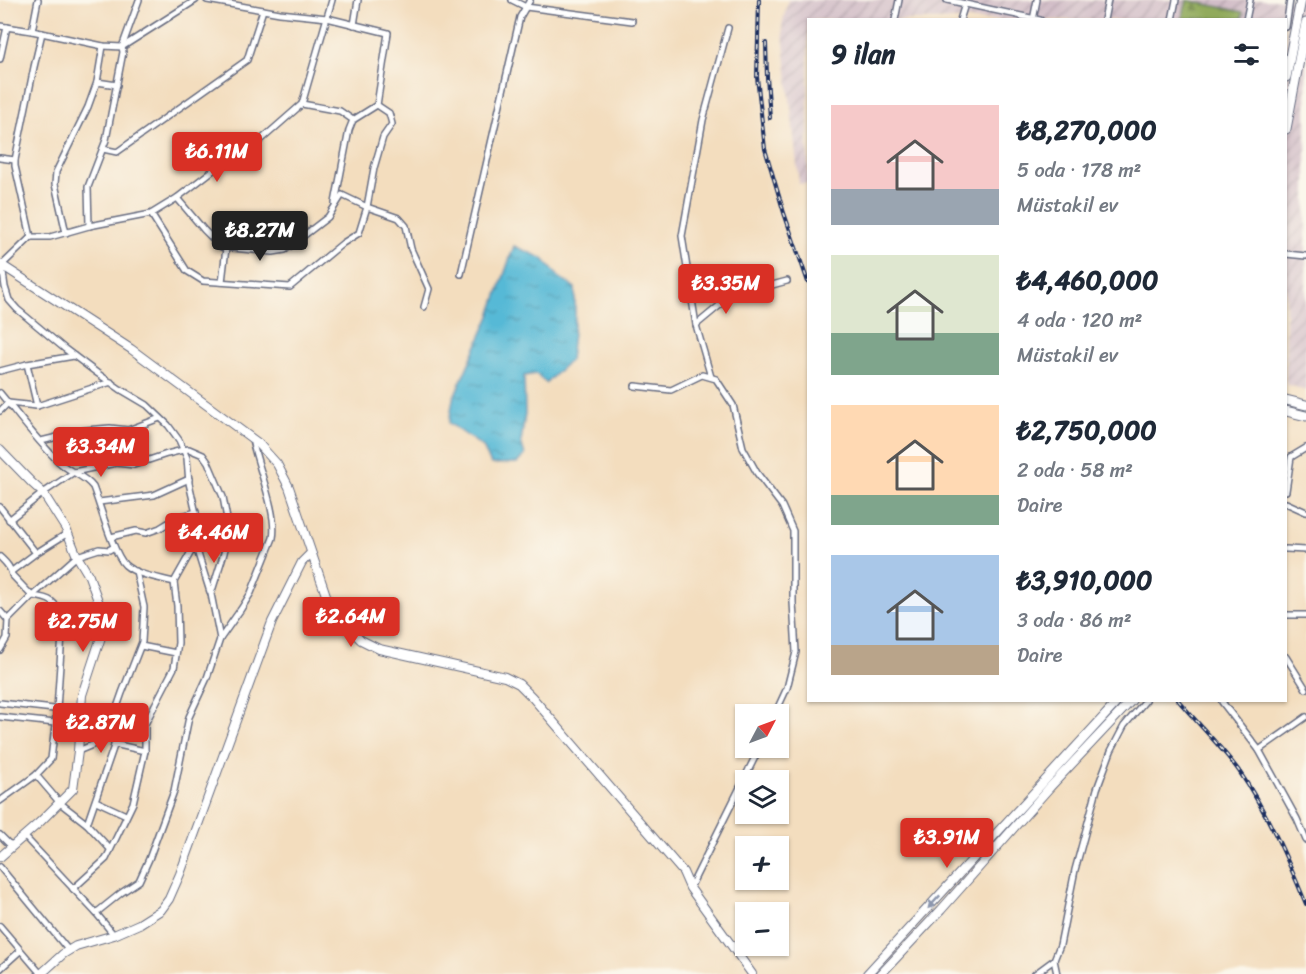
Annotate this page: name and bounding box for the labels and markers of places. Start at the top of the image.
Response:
pin: ₺6.11M [168,132,266,183]
pin: ₺8.27M [211,211,309,262]
pin: ₺3.35M [677,264,775,315]
pin: ₺3.34M [52,427,150,478]
pin: ₺4.46M [165,513,263,564]
pin: ₺2.64M [302,597,400,648]
pin: ₺2.75M [34,602,132,653]
pin: ₺2.87M [52,703,150,754]
pin: ₺3.91M [898,818,996,869]

